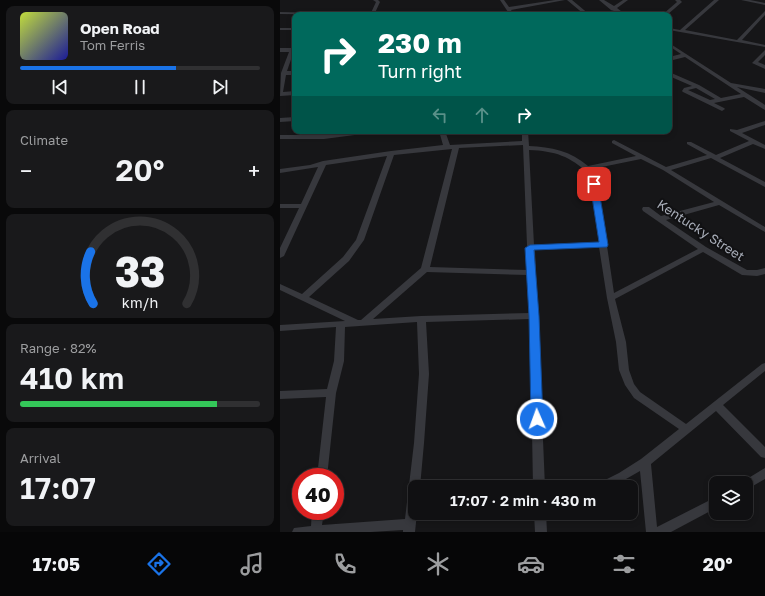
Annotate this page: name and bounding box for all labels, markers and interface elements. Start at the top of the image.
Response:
text: Open Road [80,19,160,37]
text: 230 m [378,26,462,59]
icon: right [312,28,364,80]
text: Tom Ferris [80,37,145,53]
text: Turn right [378,60,462,82]
icon: previous [49,76,71,98]
icon: pause [129,76,151,98]
icon: next [209,76,231,98]
icon: left [429,104,451,126]
icon: ahead [471,104,493,126]
icon: right [513,104,535,126]
text: Climate [20,132,68,148]
text: 20° [116,152,164,188]
text: − [20,157,32,184]
text: + [248,157,260,184]
pin [577,167,611,201]
icon: arrive [583,173,605,195]
street label: Kentucky Street [654,196,748,264]
text: 33 [115,246,165,296]
text: km/h [122,294,158,311]
text: Range · 82% [20,340,96,356]
text: 410 km [20,360,124,396]
position arrow [516,398,558,440]
text: Arrival [20,450,61,466]
speed limit sign: 40 [292,468,344,520]
text: 17:07 [20,470,96,506]
map controls [709,476,753,520]
button: layers [709,476,753,520]
text: 17:07 · 2 min · 430 m [450,491,596,509]
icon: directions [145,550,173,578]
icon: music [238,550,266,578]
icon: phone [331,550,359,578]
icon: climate [424,550,452,578]
icon: car [517,550,545,578]
icon: filters [610,550,638,578]
text: 17:05 [32,553,80,575]
text: 20° [703,553,733,575]

